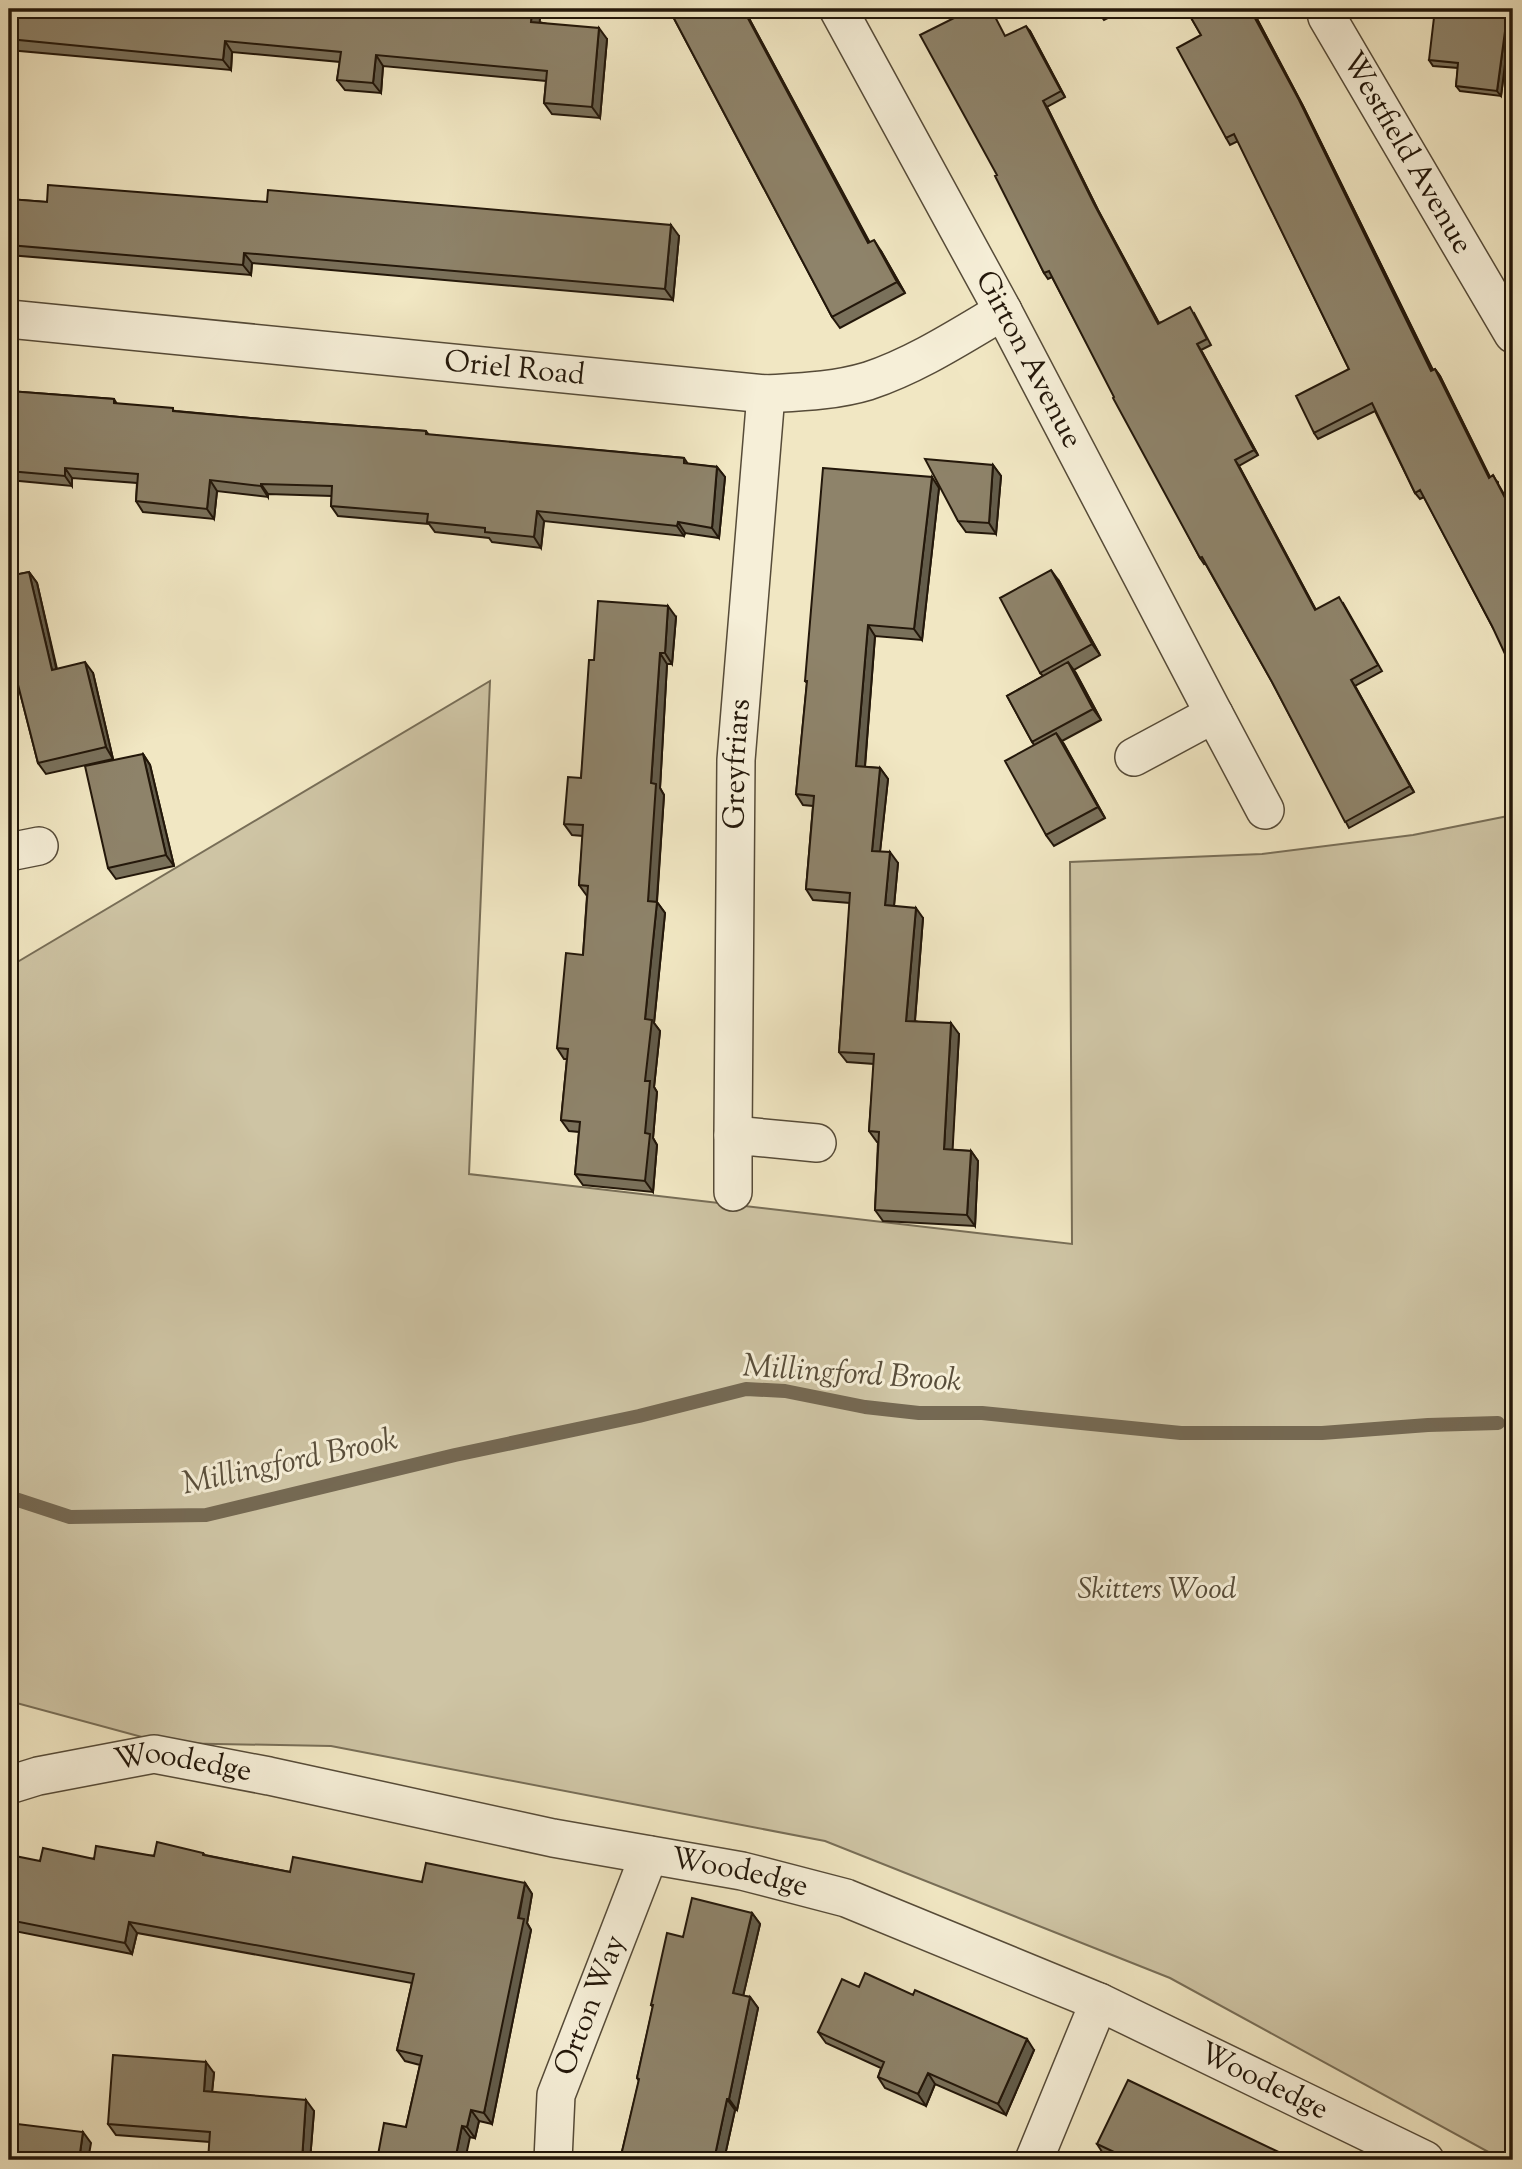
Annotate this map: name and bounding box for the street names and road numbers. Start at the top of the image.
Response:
street label: Westfield Avenue [1331,44,1483,262]
street label: Girton Avenue [964,263,1093,456]
street label: Oriel Road [442,341,587,397]
street label: Greyfriars [714,697,762,830]
street label: Woodedge [111,1732,255,1794]
street label: Woodedge [668,1838,813,1909]
street label: Orton Way [544,1929,637,2082]
street label: Woodedge [1192,2032,1336,2131]

